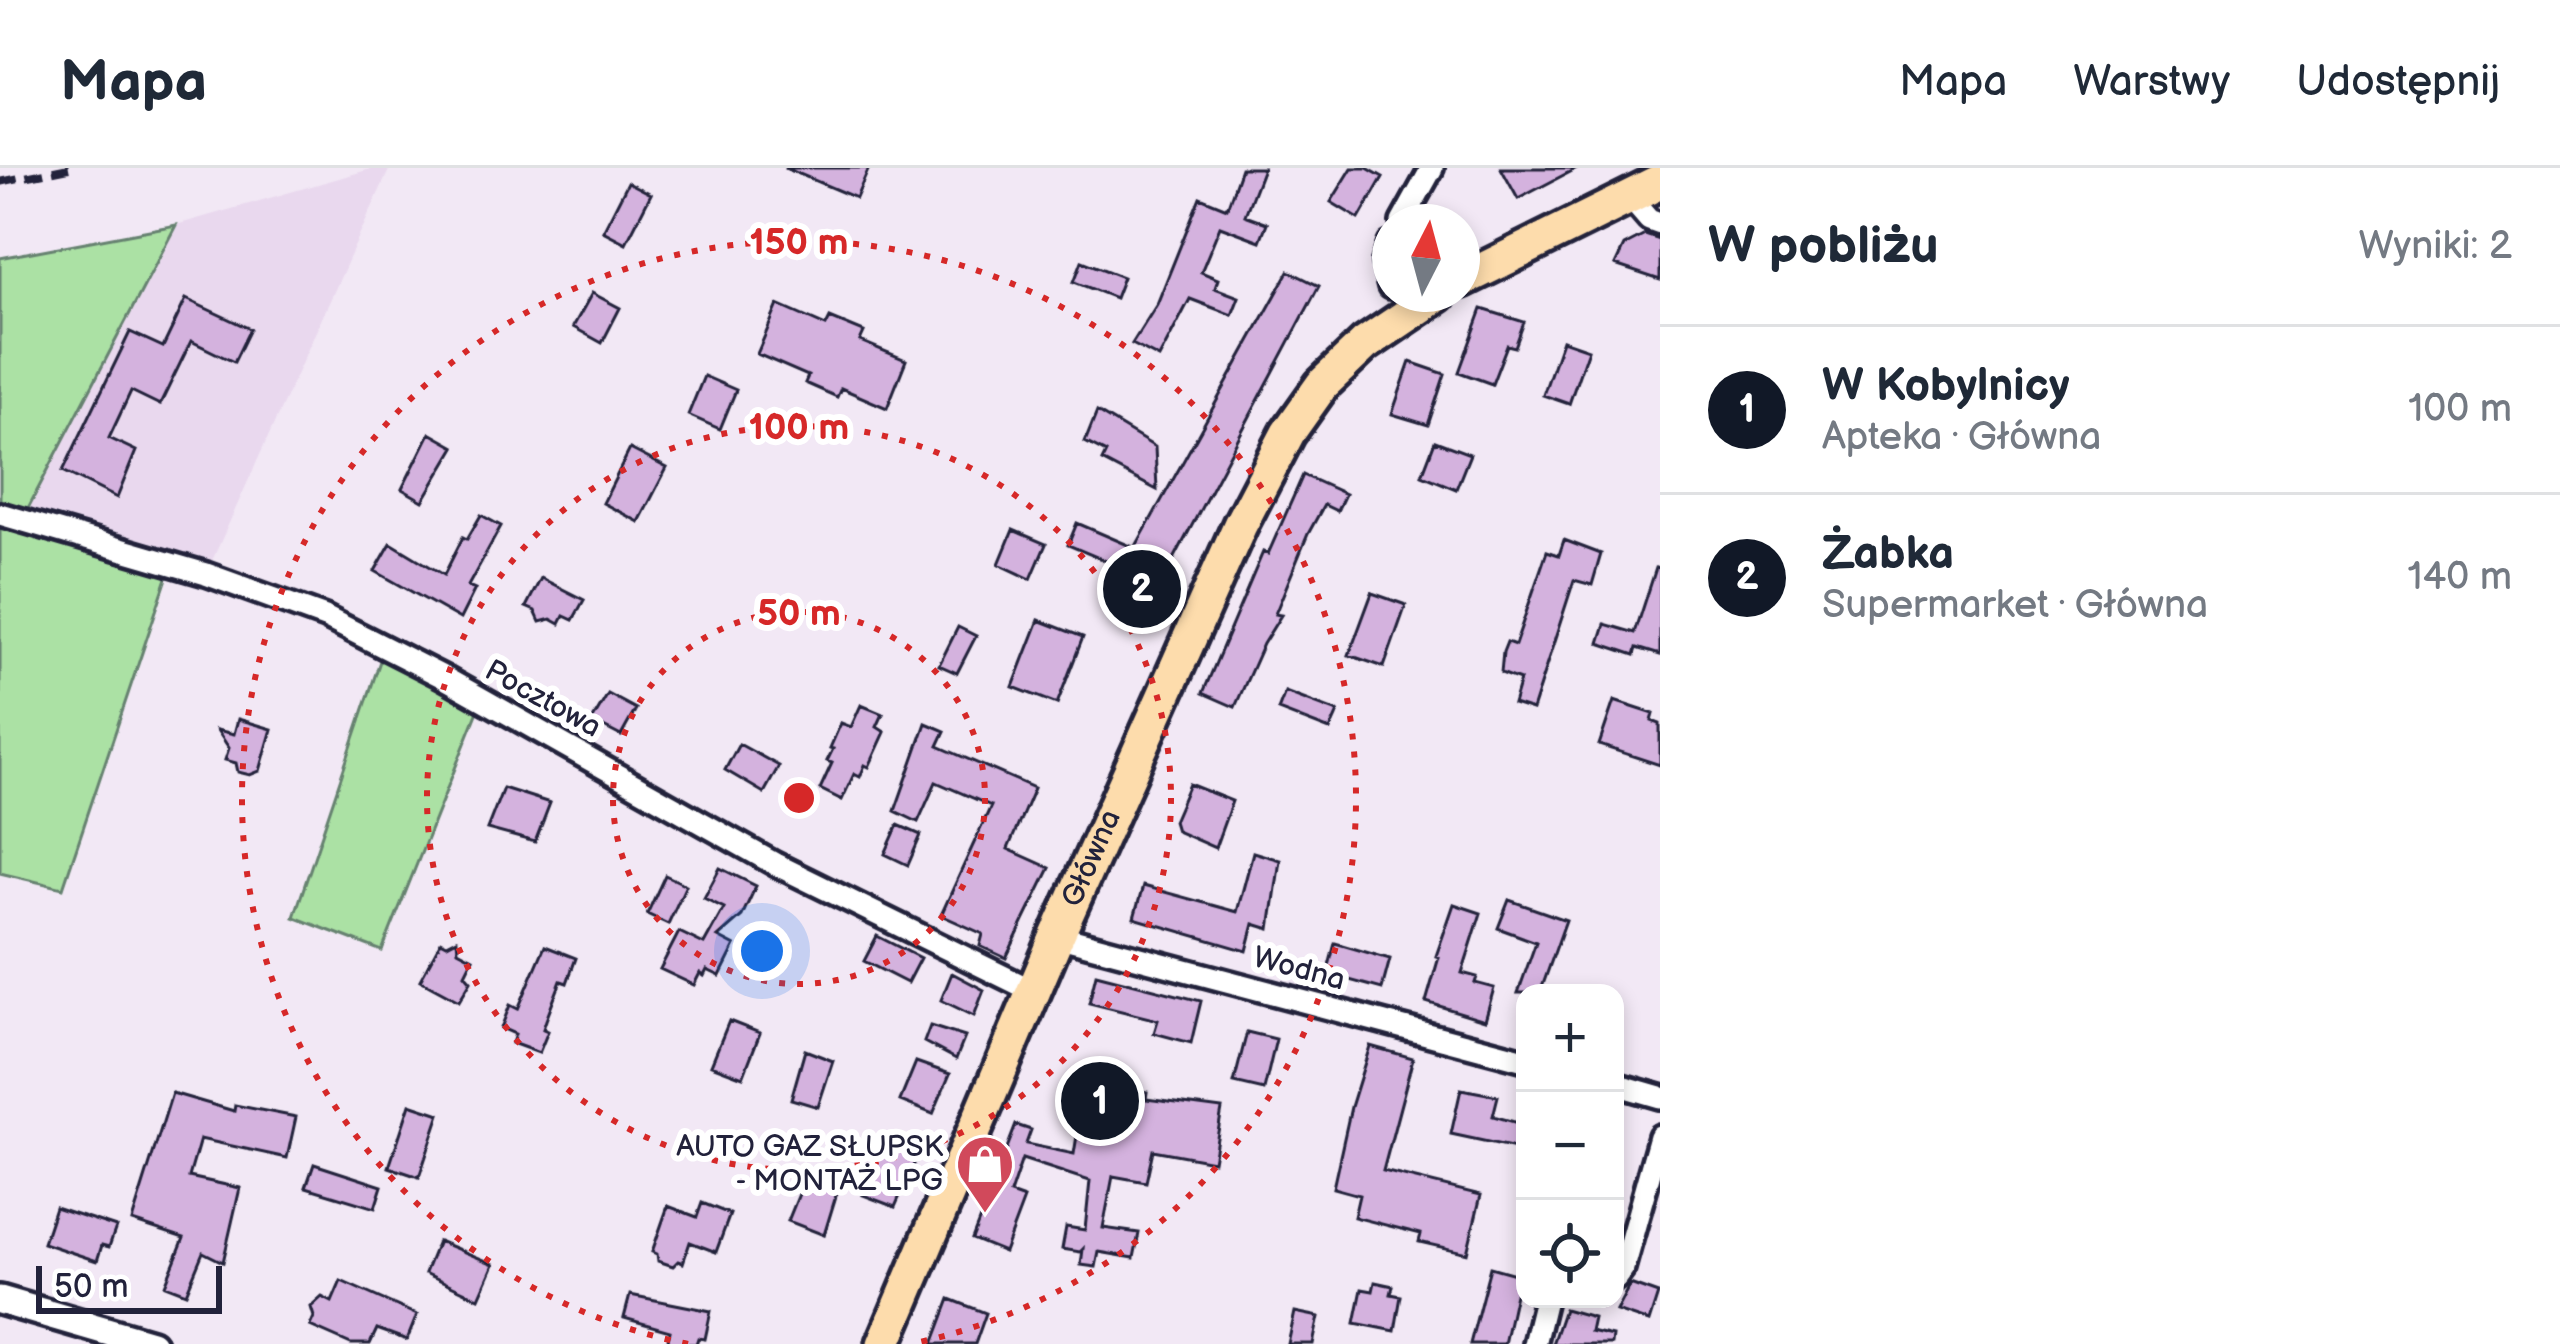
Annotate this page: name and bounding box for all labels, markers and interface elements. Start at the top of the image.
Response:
text: Mapa [60,49,207,117]
text: Mapa [1899,57,2007,108]
text: Warstwy [2073,57,2230,108]
text: Udostępnij [2296,57,2500,108]
north arrow [1372,204,1480,312]
text: W pobliżu [1708,216,1939,277]
text: 150 m [750,222,848,265]
text: Wyniki: 2 [2358,223,2512,270]
text: W Kobylnicy [1822,359,2070,414]
text: 1 [1739,386,1755,433]
text: 100 m [2408,386,2512,433]
text: 100 m [749,407,849,450]
text: Apteka · Główna [1822,414,2101,461]
text: Żabka [1822,527,1954,582]
pin: 2 [1103,544,1181,634]
text: 2 [1735,554,1759,601]
text: 140 m [2407,554,2512,601]
text: Supermarket · Główna [1822,582,2208,629]
text: 50 m [757,593,841,636]
street label: Pocztowa [479,652,607,746]
centre of rings [778,777,820,819]
street label: Główna [1054,804,1129,913]
your location [732,921,792,981]
street label: Wodna [1249,939,1349,999]
map controls [1516,984,1624,1308]
button: + [1516,984,1624,1092]
pin: 1 [1061,1056,1139,1146]
button: − [1516,1092,1624,1200]
place label: AUTO GAZ SŁUPSK - MONTAŻ LPG [676,1129,944,1199]
shop icon: AUTO GAZ SŁUPSK - MONTAŻ LPG [954,1133,1016,1215]
button: locate [1516,1200,1624,1308]
scale bar [36,1260,222,1313]
text: 50 m [54,1267,129,1307]

